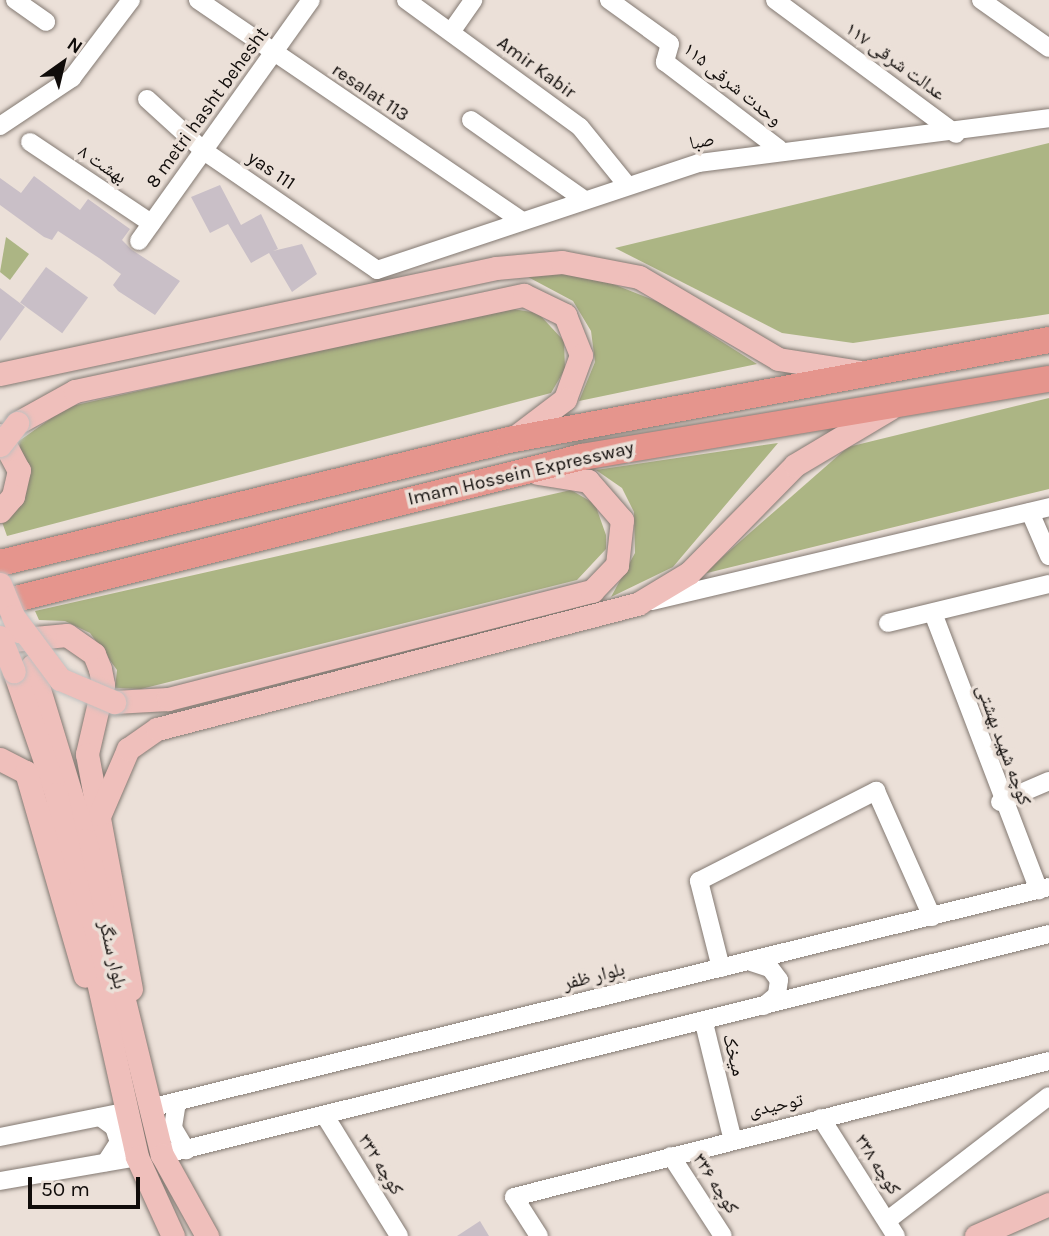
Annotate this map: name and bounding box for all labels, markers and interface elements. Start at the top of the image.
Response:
street label: ۱۱۷ عدالت شرقی [840,18,950,106]
street label: 8 metri hasht behesht [142,23,274,193]
north arrow [28,28,98,98]
street label: Amir Kabir [492,32,580,104]
text: N [63,33,87,59]
street label: ۱۱۵ وحدت شرقی [678,38,786,132]
street label: resalat 113 [327,59,413,127]
street label: صبا [687,128,717,156]
street label: ۸ بهشت [73,141,131,189]
street label: yas 111 [243,147,299,195]
street label: Imam Hossein Expressway [406,437,636,511]
street label: کوچه شهید بهشتی [971,681,1035,809]
street label: بلوار سنگر [93,919,131,991]
street label: بلوار ظفر [561,958,627,996]
street label: میخک [717,1031,749,1079]
street label: توحیدی [747,1089,805,1123]
street label: کوچه ۳۳۲ [352,1130,408,1200]
street label: کوچه ۳۳۸ [849,1130,905,1200]
street label: کوچه ۳۳۶ [687,1149,743,1219]
scale bar [32,1162,144,1206]
text: 50 m [41,1177,90,1201]

